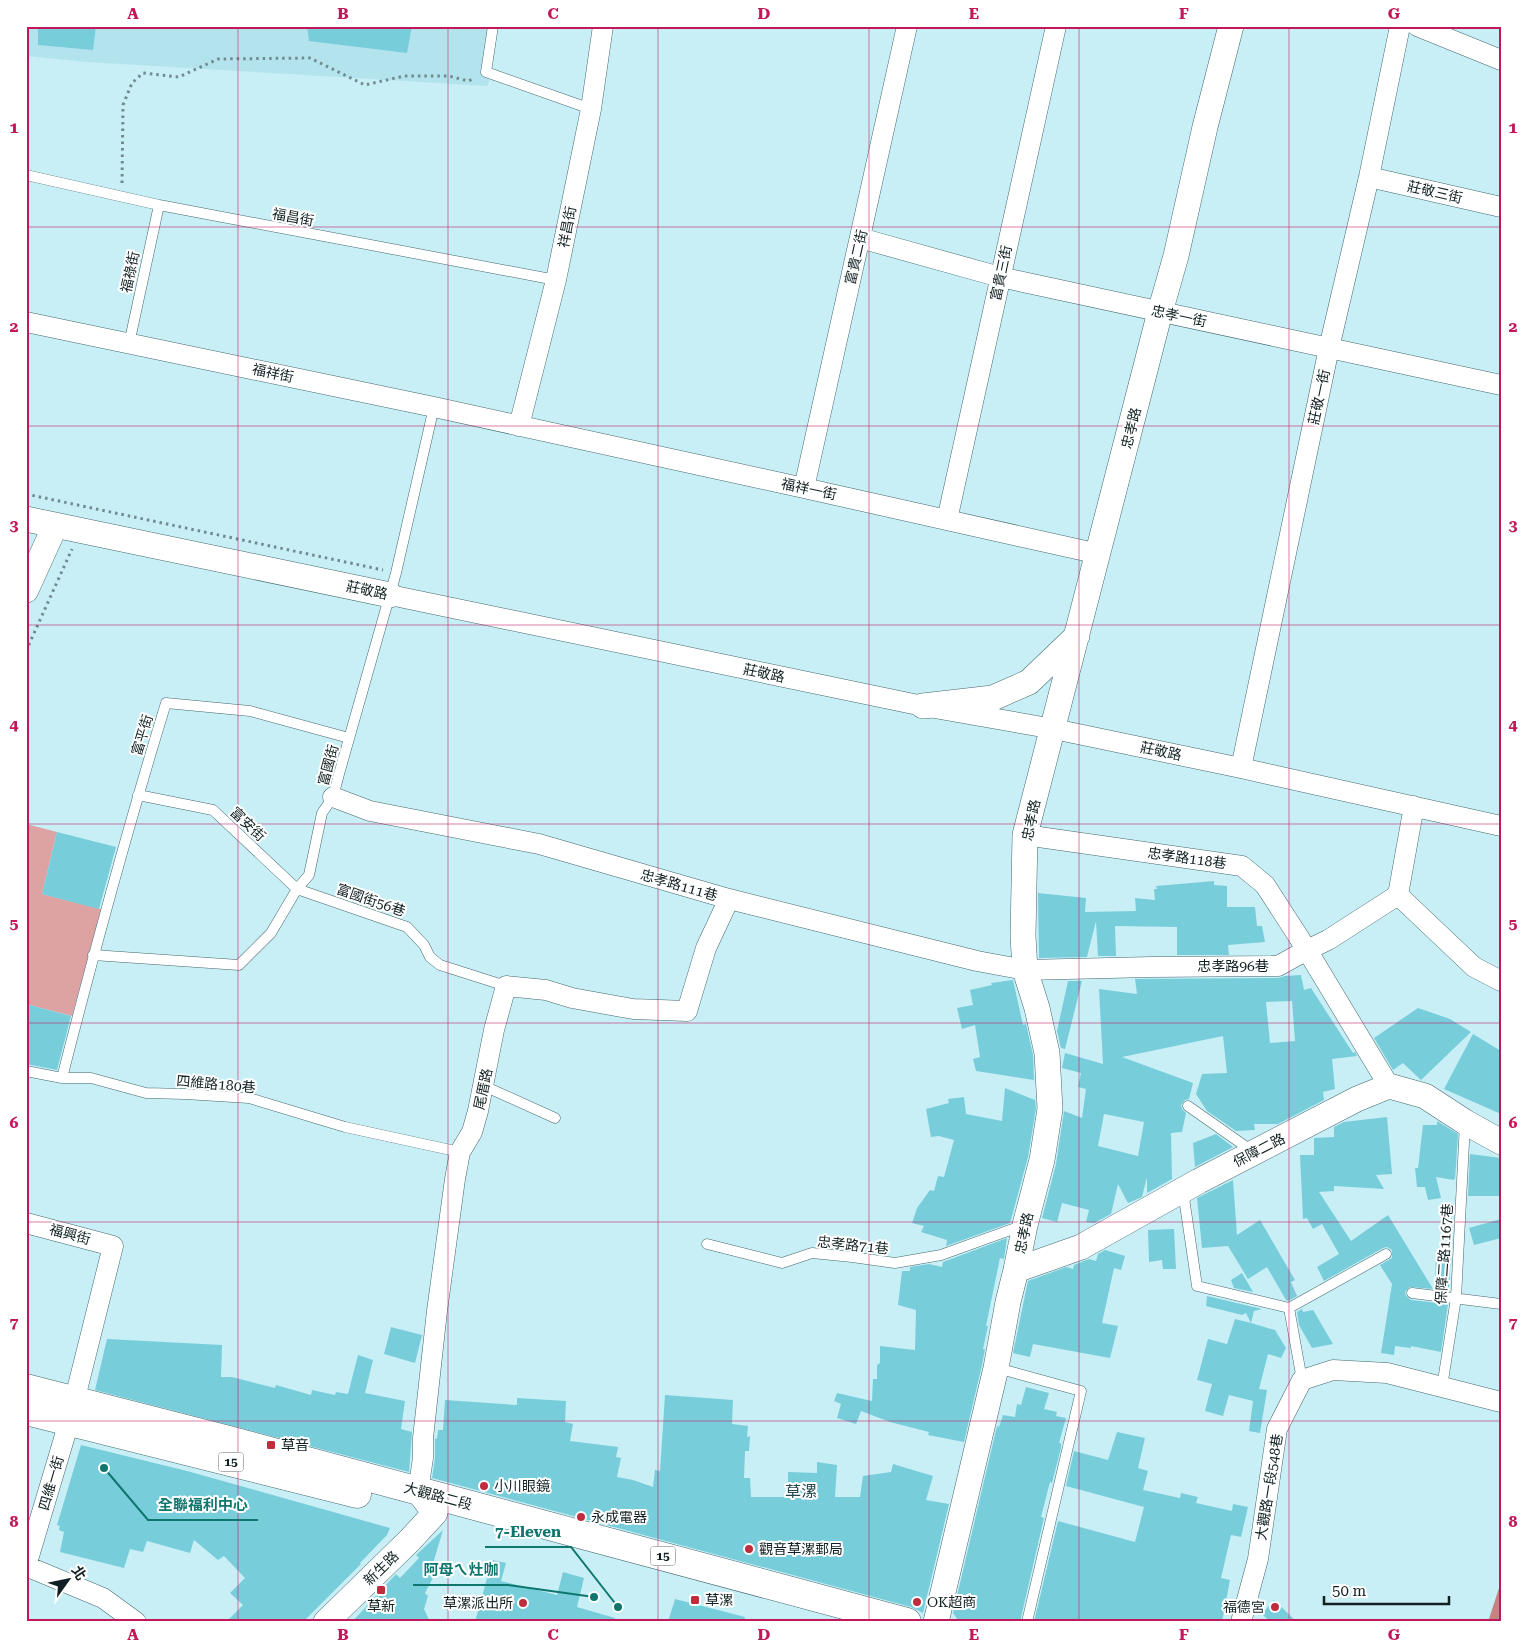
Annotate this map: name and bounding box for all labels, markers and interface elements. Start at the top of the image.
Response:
text: A [127,4,139,23]
text: B [337,4,349,23]
text: C [547,4,559,23]
text: D [758,4,771,23]
text: E [969,4,979,23]
text: F [1179,4,1189,23]
text: G [1388,4,1401,23]
text: 1 [10,118,19,137]
text: 1 [1509,118,1518,137]
street label: 莊敬三街 [1406,178,1464,206]
street label: 福昌街 [271,205,315,229]
street label: 祥昌街 [555,205,579,249]
street label: 富貴二街 [842,228,870,286]
street label: 富貴三街 [987,244,1015,302]
street label: 福祿街 [118,250,142,294]
street label: 忠孝一街 [1150,302,1208,330]
text: 2 [10,317,19,336]
text: 2 [1509,317,1518,336]
street label: 福祥街 [251,361,295,385]
street label: 莊敬一街 [1305,368,1333,426]
street label: 忠孝路 [1118,406,1144,450]
street label: 福祥一街 [780,475,838,503]
text: 3 [10,516,19,535]
text: 3 [1509,516,1518,535]
street label: 莊敬路 [345,578,389,602]
street label: 莊敬路 [742,661,786,685]
street label: 富平街 [128,713,156,757]
text: 4 [10,715,19,734]
text: 4 [1509,715,1518,734]
street label: 莊敬路 [1139,739,1183,763]
street label: 富國街 [315,743,341,787]
street label: 忠孝路 [1019,798,1043,842]
street label: 富安街 [227,804,269,844]
street label: 忠孝路118巷 [1147,845,1227,871]
street label: 忠孝路111巷 [639,866,719,904]
street label: 富國街56巷 [335,881,407,919]
text: 5 [10,914,19,933]
text: 5 [1509,914,1518,933]
street label: 忠孝路96巷 [1197,958,1269,974]
street label: 尾厝路 [471,1067,495,1111]
street label: 四維路180巷 [176,1073,256,1095]
text: 6 [10,1113,19,1132]
text: 6 [1509,1113,1518,1132]
street label: 保障二路 [1230,1130,1288,1170]
street label: 保障二路1167巷 [1432,1203,1456,1305]
street label: 忠孝路 [1012,1211,1036,1255]
street label: 福興街 [48,1221,92,1247]
street label: 忠孝路71巷 [817,1233,889,1257]
text: 7 [10,1313,19,1332]
text: 7 [1509,1313,1518,1332]
street label: 大觀路一段548巷 [1253,1433,1285,1541]
place label: 草音 [281,1437,309,1453]
marker: 草音 [265,1439,277,1451]
road number: 15 [218,1452,244,1471]
street label: 四維一街 [36,1454,66,1512]
place label: 小川眼鏡 [494,1478,550,1494]
street label: 大觀路二段 [402,1479,474,1513]
marker: 小川眼鏡 [478,1480,490,1492]
district label: 草漯 [785,1482,817,1501]
callout: 全聯福利中心 [148,1490,258,1520]
text: 全聯福利中心 [158,1496,248,1514]
place label: 永成電器 [591,1509,647,1525]
marker: 永成電器 [575,1511,587,1523]
text: 8 [10,1512,19,1531]
text: 8 [1509,1512,1518,1531]
callout: 7-Eleven [485,1517,571,1547]
text: 7-Eleven [495,1523,561,1541]
place label: 觀音草漯郵局 [759,1541,843,1557]
marker: 觀音草漯郵局 [743,1543,755,1555]
road number: 15 [650,1546,676,1565]
street label: 新生路 [360,1548,402,1588]
callout: 阿母ㄟ灶咖 [413,1555,508,1585]
north arrow [42,1556,92,1606]
text: 阿母ㄟ灶咖 [423,1561,499,1579]
text: 北 [68,1563,89,1583]
scale bar [1324,1573,1450,1605]
text: 50 m [1332,1582,1367,1600]
marker: 草新 [375,1584,387,1596]
place label: 草漯 [705,1592,733,1608]
marker: 草漯 [689,1594,701,1606]
place label: OK超商 [927,1594,976,1610]
place label: 草漯派出所 [443,1595,513,1611]
marker: OK超商 [911,1596,923,1608]
marker: 草漯派出所 [517,1597,529,1609]
place label: 草新 [367,1598,395,1614]
place label: 福德宮 [1223,1599,1265,1615]
marker: 福德宮 [1269,1601,1281,1613]
text: A [127,1625,139,1644]
text: B [337,1625,349,1644]
text: C [547,1625,559,1644]
text: D [758,1625,771,1644]
text: E [969,1625,979,1644]
text: F [1179,1625,1189,1644]
text: G [1388,1625,1401,1644]

